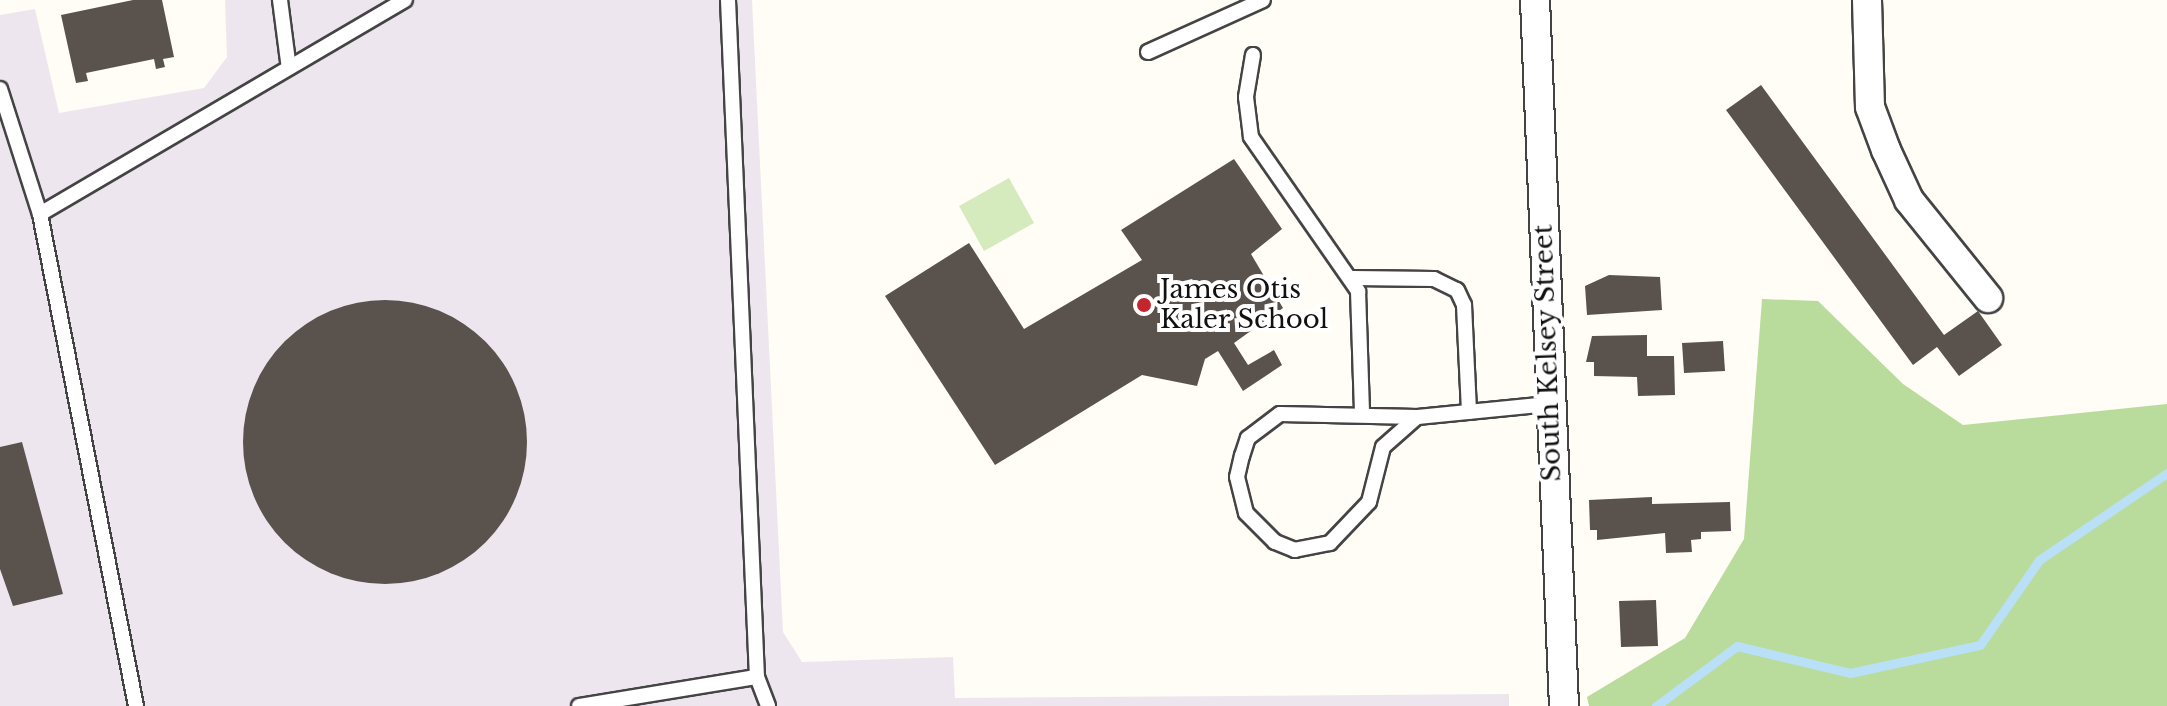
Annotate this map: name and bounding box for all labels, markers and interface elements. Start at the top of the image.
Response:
street label: South Kelsey Street [1528,224,1568,482]
place label: James Otis Kaler School [1160,274,1329,336]
marker: James Otis Kaler School [1135,296,1153,314]

